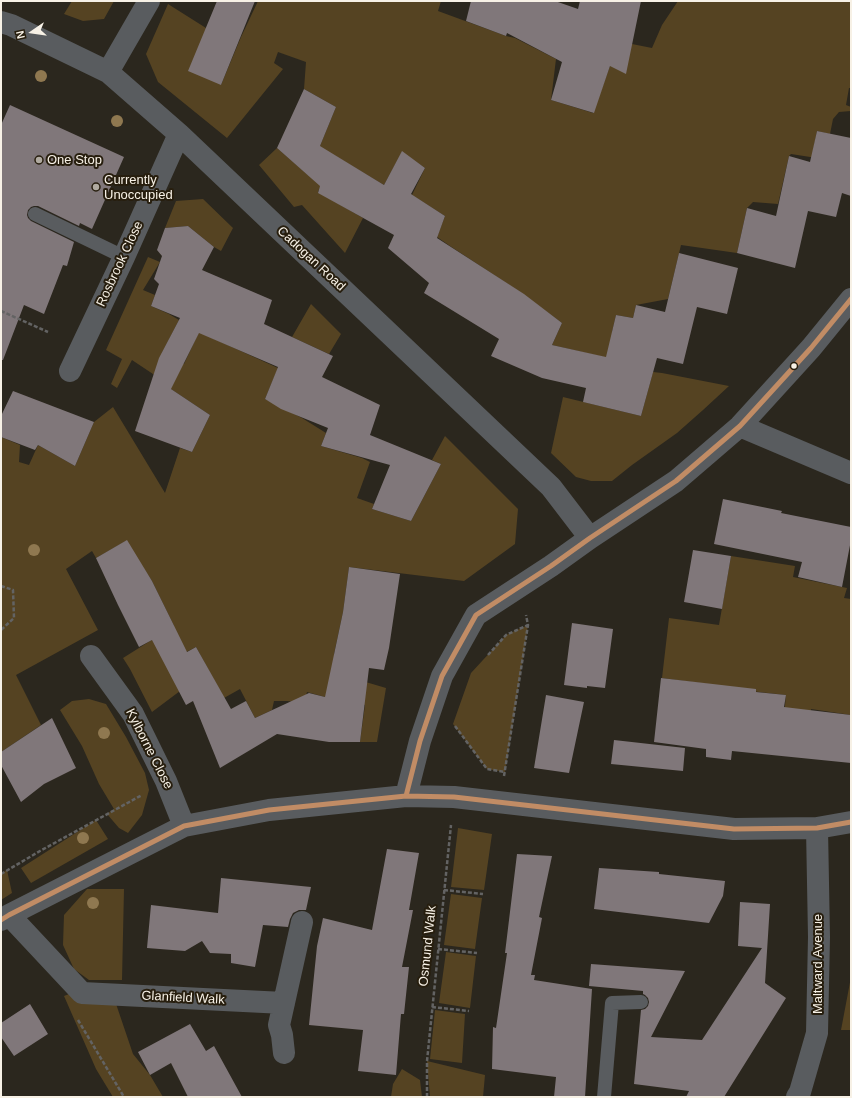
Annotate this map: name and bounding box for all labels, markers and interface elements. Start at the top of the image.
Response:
north arrow [12,12,52,52]
text: N [14,29,27,40]
place label: One Stop [47,152,102,168]
marker: One Stop [34,155,44,165]
place label: Currently Unoccupied [104,172,173,203]
marker: Currently Unoccupied [91,182,101,192]
street label: Rosbrook Close [93,219,147,309]
street label: Cadogan Road [274,223,348,295]
unlabelled marker [789,361,799,371]
street label: Kylborne Close [122,706,176,792]
street label: Osmund Walk [416,905,440,987]
street label: Maltward Avenue [810,914,826,1014]
street label: Glanfield Walk [141,988,225,1008]

